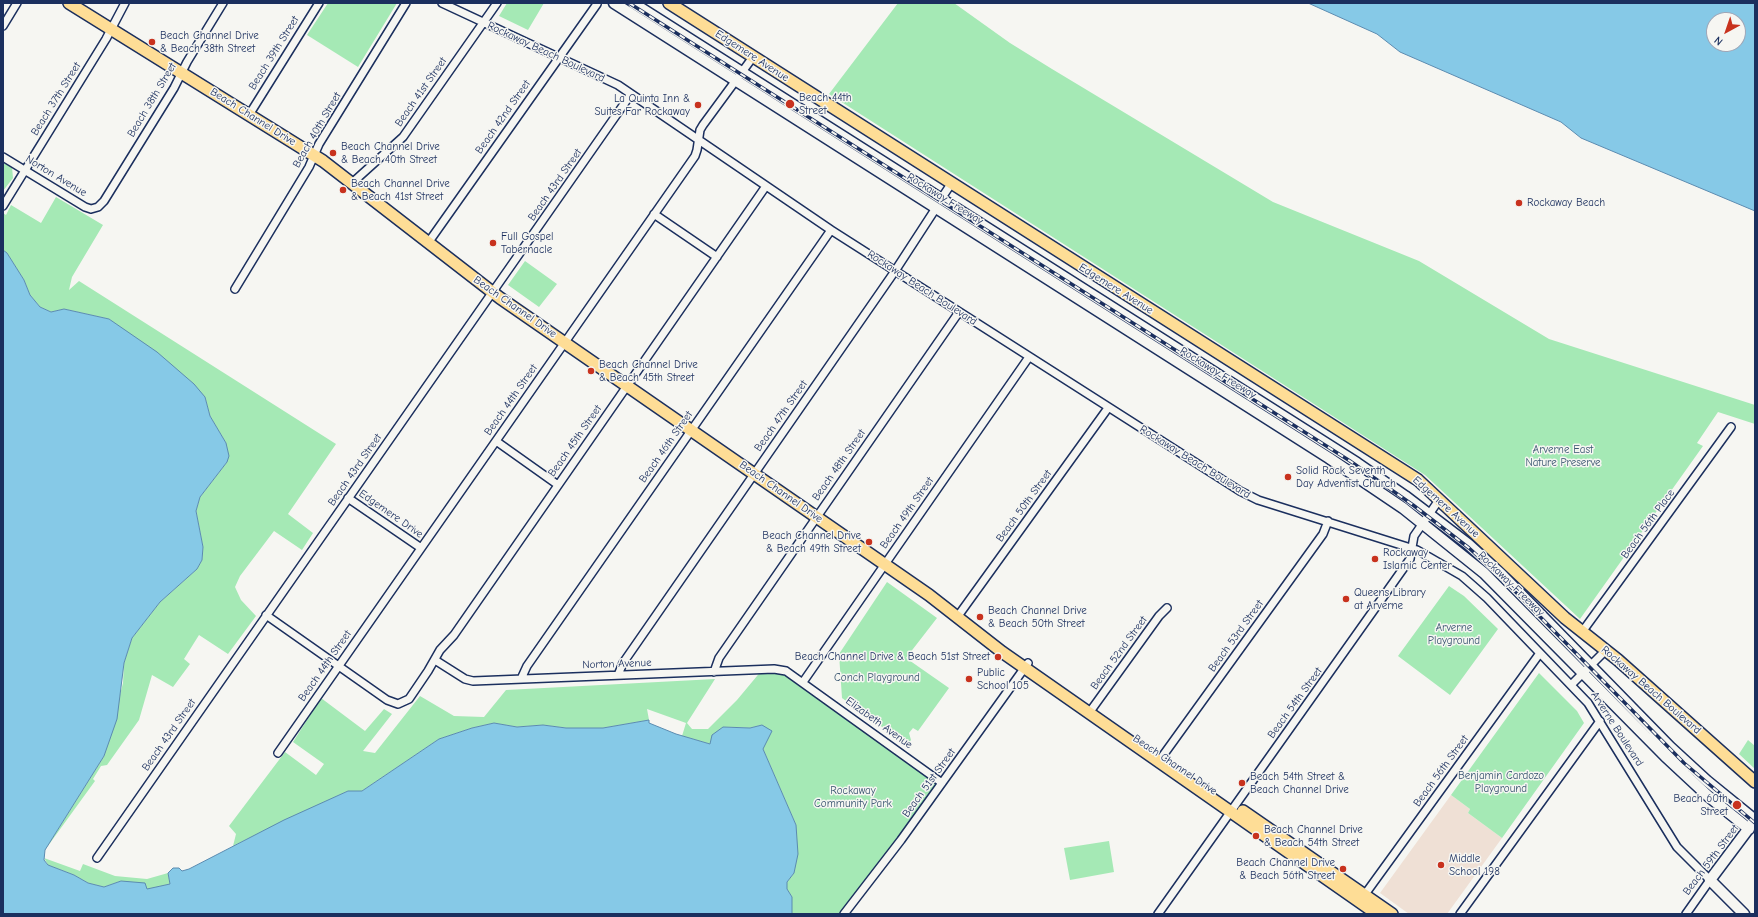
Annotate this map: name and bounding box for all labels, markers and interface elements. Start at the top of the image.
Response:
north arrow [1706,12,1746,52]
street label: Beach 39th Street [246,14,302,92]
street label: Rockaway Beach Boulevard [485,19,607,85]
street label: Edgemere Avenue [713,27,791,85]
place label: Beach Channel Drive & Beach 38th Street [160,29,259,55]
text: N [1712,34,1726,48]
marker: Beach Channel Drive & Beach 38th Street [147,37,157,47]
street label: Beach 41st Street [392,55,450,129]
street label: Beach 37th Street [28,60,84,138]
street label: Beach 38th Street [125,60,179,140]
street label: Beach 42nd Street [473,78,533,156]
street label: Beach Channel Drive [208,85,298,149]
street label: Beach 40th Street [290,90,344,170]
place label: Beach 44th Street [799,91,852,117]
place label: La Quinta Inn & Suites Far Rockaway [594,92,690,118]
marker: Beach 44th Street [784,98,796,110]
marker: La Quinta Inn & Suites Far Rockaway [693,100,703,110]
place label: Beach Channel Drive & Beach 40th Street [341,140,440,166]
street label: Beach 43rd Street [525,146,585,224]
marker: Beach Channel Drive & Beach 40th Street [328,148,338,158]
street label: Norton Avenue [23,152,89,200]
street label: Rockaway Freeway [904,170,986,228]
place label: Beach Channel Drive & Beach 41st Street [351,177,450,203]
marker: Beach Channel Drive & Beach 41st Street [338,185,348,195]
place label: Rockaway Beach [1527,196,1605,210]
marker: Rockaway Beach [1514,198,1524,208]
place label: Full Gospel Tabernacle [501,230,553,256]
marker: Full Gospel Tabernacle [488,238,498,248]
street label: Rockaway Beach Boulevard [865,248,979,328]
street label: Edgemere Avenue [1076,261,1156,317]
street label: Beach Channel Drive [471,273,559,341]
street label: Rockaway Freeway [1177,344,1259,402]
place label: Beach Channel Drive & Beach 45th Street [599,358,698,384]
street label: Beach 44th Street [482,362,540,438]
marker: Beach Channel Drive & Beach 45th Street [586,366,596,376]
street label: Beach 47th Street [752,378,810,454]
street label: Beach 45th Street [545,403,605,479]
street label: Beach 46th Street [636,409,696,485]
street label: Rockaway Beach Boulevard [1137,423,1253,501]
street label: Beach 48th Street [809,427,869,503]
street label: Beach 43rd Street [325,431,385,509]
park label: Arverne East Nature Preserve [1525,443,1601,469]
street label: Beach Channel Drive [737,458,825,526]
place label: Solid Rock Seventh Day Adventist Church [1296,464,1396,490]
street label: Beach 50th Street [993,467,1055,545]
marker: Solid Rock Seventh Day Adventist Church [1283,472,1293,482]
street label: Edgemere Avenue [1410,474,1482,540]
street label: Beach 49th Street [877,475,937,551]
street label: Edgemere Drive [356,487,426,541]
street label: Beach 56th Place [1618,487,1678,561]
place label: Beach Channel Drive & Beach 49th Street [762,529,861,555]
marker: Beach Channel Drive & Beach 49th Street [864,537,874,547]
place label: Rockaway Islamic Center [1383,546,1452,572]
street label: Rockaway Freeway [1475,549,1547,619]
marker: Rockaway Islamic Center [1370,554,1380,564]
place label: Queens Library at Arverne [1354,586,1426,612]
marker: Queens Library at Arverne [1341,594,1351,604]
street label: Beach 53rd Street [1206,598,1266,674]
place label: Beach Channel Drive & Beach 50th Street [988,604,1087,630]
marker: Beach Channel Drive & Beach 50th Street [975,612,985,622]
street label: Beach 52nd Street [1088,614,1150,692]
park label: Arverne Playground [1428,621,1480,647]
street label: Beach 44th Street [296,628,354,704]
street label: Rockaway Beach Boulevard [1598,643,1704,737]
place label: Beach Channel Drive & Beach 51st Street [795,650,990,664]
marker: Beach Channel Drive & Beach 51st Street [993,652,1003,662]
street label: Norton Avenue [582,656,652,672]
street label: Beach 54th Street [1265,665,1325,741]
place label: Public School 105 [977,666,1029,692]
park label: Conch Playground [834,671,920,685]
marker: Public School 105 [964,674,974,684]
street label: Arverne Boulevard [1588,689,1646,769]
street label: Elizabeth Avenue [843,694,915,752]
street label: Beach 43rd Street [139,696,199,774]
street label: Beach Channel Drive [1130,732,1220,798]
street label: Beach 56th Street [1411,733,1471,809]
street label: Beach 51st Street [900,746,958,820]
park label: Benjamin Cardozo Playground [1458,769,1544,795]
place label: Beach 54th Street & Beach Channel Drive [1250,770,1349,796]
marker: Beach 54th Street & Beach Channel Drive [1237,778,1247,788]
park label: Rockaway Community Park [814,784,892,810]
place label: Beach 60th Street [1673,792,1728,818]
marker: Beach 60th Street [1731,799,1743,811]
street label: Beach 59th Street [1680,822,1742,898]
place label: Beach Channel Drive & Beach 54th Street [1264,823,1363,849]
marker: Beach Channel Drive & Beach 54th Street [1251,831,1261,841]
place label: Middle School 198 [1449,852,1500,878]
place label: Beach Channel Drive & Beach 56th Street [1236,856,1335,882]
marker: Middle School 198 [1436,860,1446,870]
marker: Beach Channel Drive & Beach 56th Street [1338,864,1348,874]

